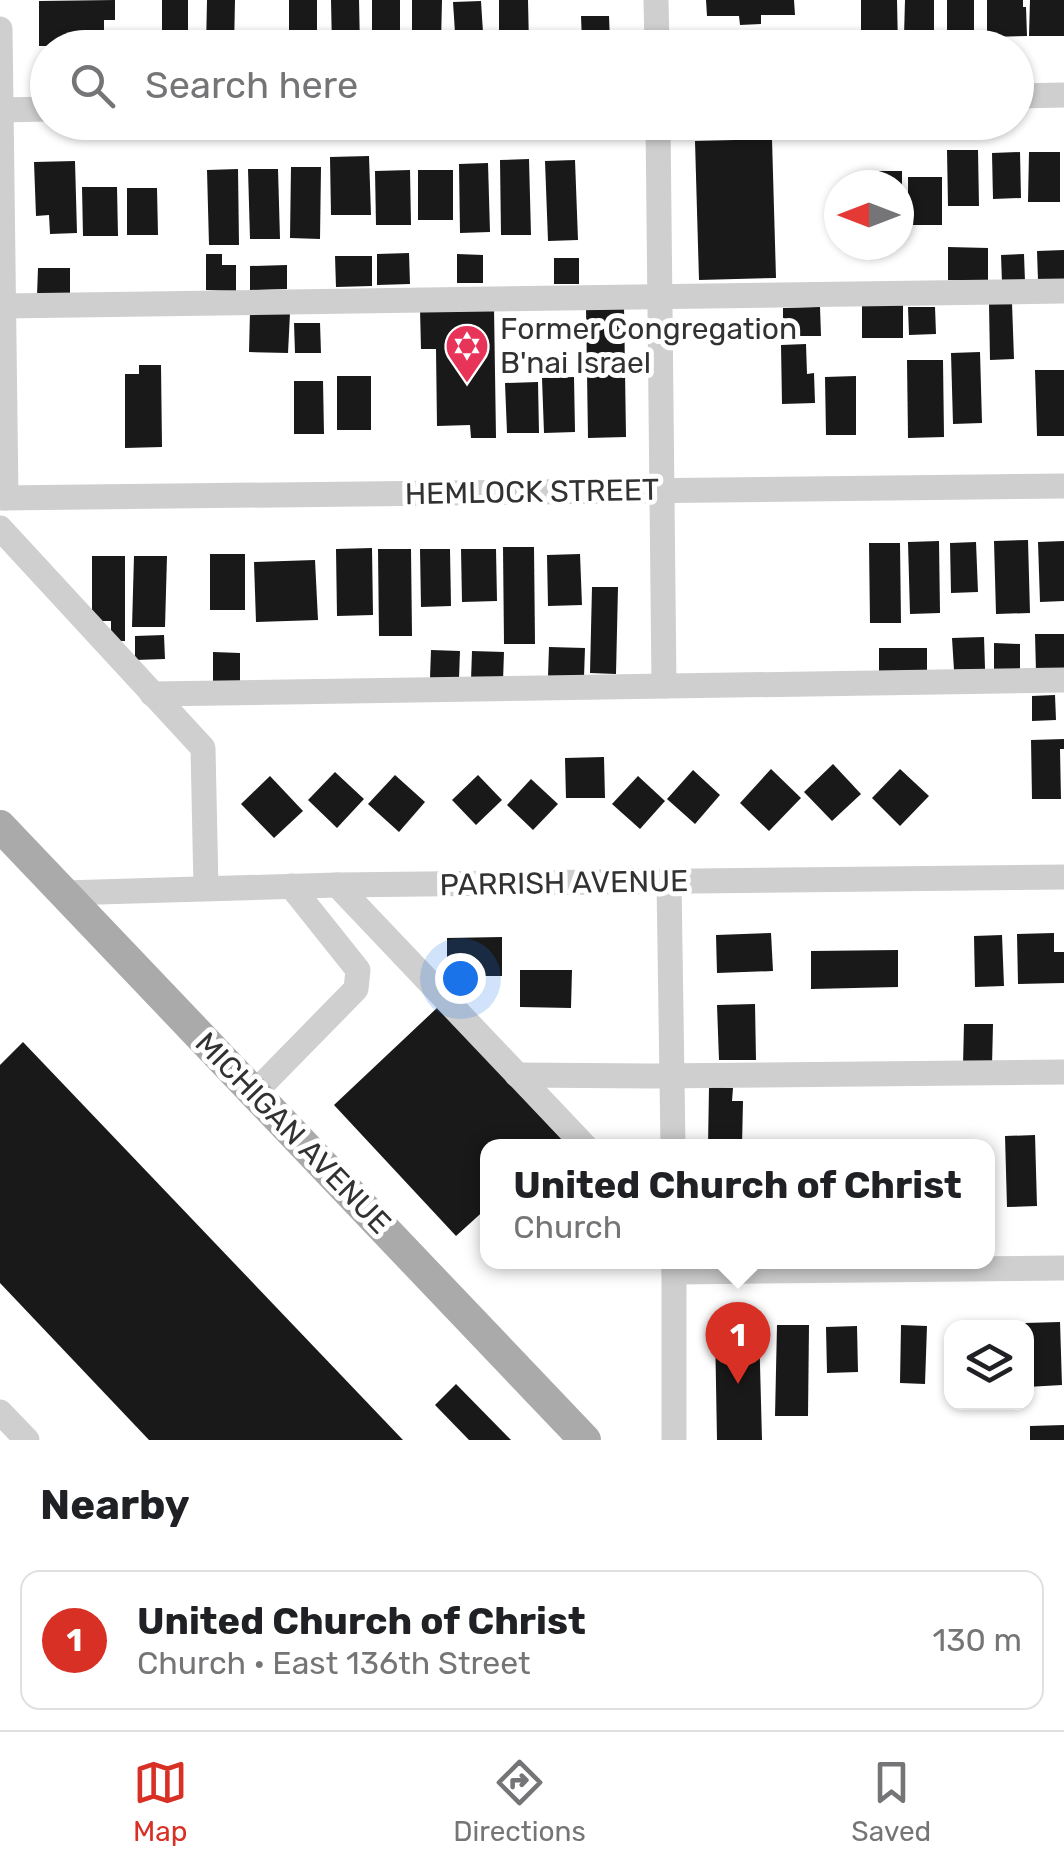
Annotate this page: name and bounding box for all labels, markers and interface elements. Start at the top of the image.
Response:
search box [30,30,1034,140]
icon: search [65,58,120,113]
text: Search here [145,62,358,108]
north arrow [824,170,914,260]
place label: Former Congregation B'nai Israel [500,311,797,381]
synagogue icon: Former Congregation B'nai Israel [444,323,490,384]
street label: HEMLOCK STREET [404,472,660,512]
street label: PARRISH AVENUE [439,863,689,903]
your location [435,953,486,1004]
street label: MICHIGAN AVENUE [188,1025,398,1241]
popup [480,1139,995,1269]
text: United Church of Christ [513,1162,962,1208]
text: Church [513,1208,622,1246]
pin: 1 [706,1302,770,1384]
map controls [944,1320,1034,1410]
button: layers [944,1320,1034,1410]
text: Nearby [40,1480,190,1530]
text: United Church of Christ [137,1598,586,1644]
text: 1 [67,1621,82,1659]
text: 130 m [932,1621,1022,1659]
text: Church · East 136th Street [137,1644,531,1682]
tab: Map [133,1755,188,1848]
tab: Directions [453,1755,586,1848]
tab: Saved [851,1755,931,1848]

